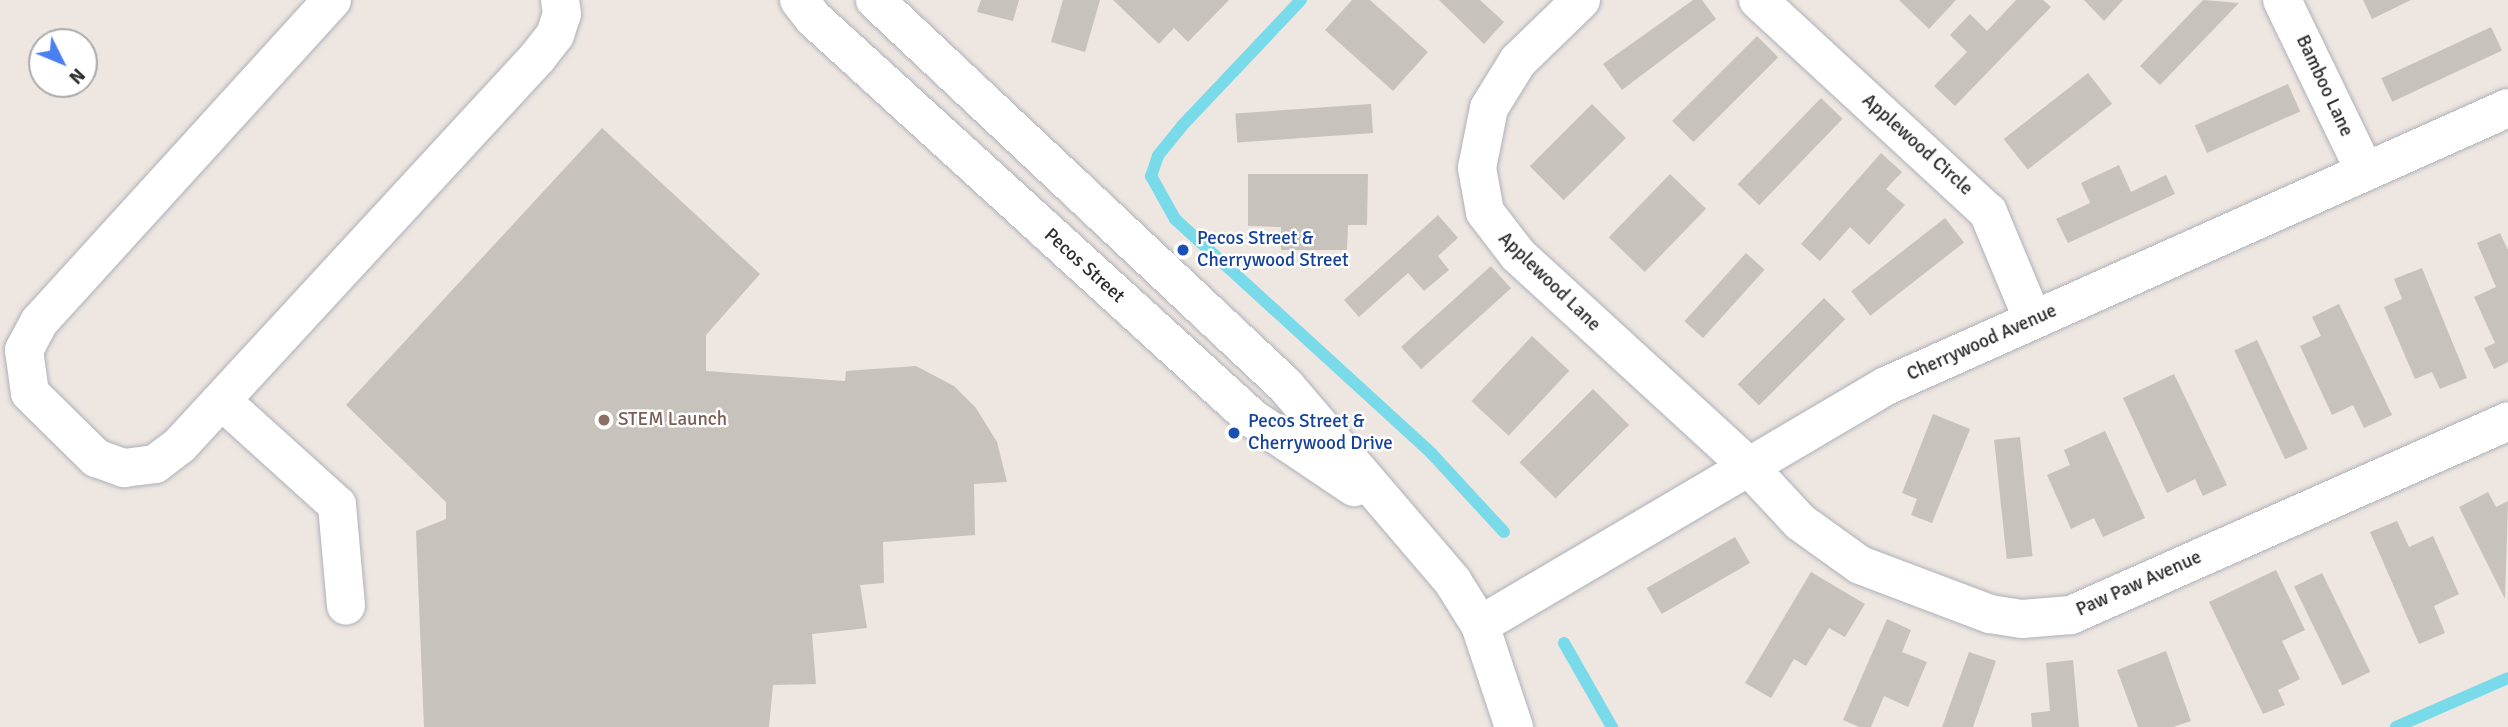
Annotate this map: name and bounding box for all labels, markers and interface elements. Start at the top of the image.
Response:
north arrow [28,28,98,98]
street label: Bamboo Lane [2291,32,2357,140]
text: N [64,63,90,89]
street label: Applewood Circle [1857,89,1977,201]
street label: Pecos Street [1039,224,1129,308]
place label: Pecos Street & Cherrywood Street [1197,228,1349,272]
street label: Applewood Lane [1493,228,1605,336]
marker: Pecos Street & Cherrywood Street [1175,242,1191,258]
street label: Cherrywood Avenue [1904,300,2060,386]
place label: STEM Launch [618,409,727,431]
place label: Pecos Street & Cherrywood Drive [1248,411,1393,455]
marker: STEM Launch [596,412,612,428]
marker: Pecos Street & Cherrywood Drive [1226,425,1242,441]
street label: Paw Paw Avenue [2073,546,2205,622]

